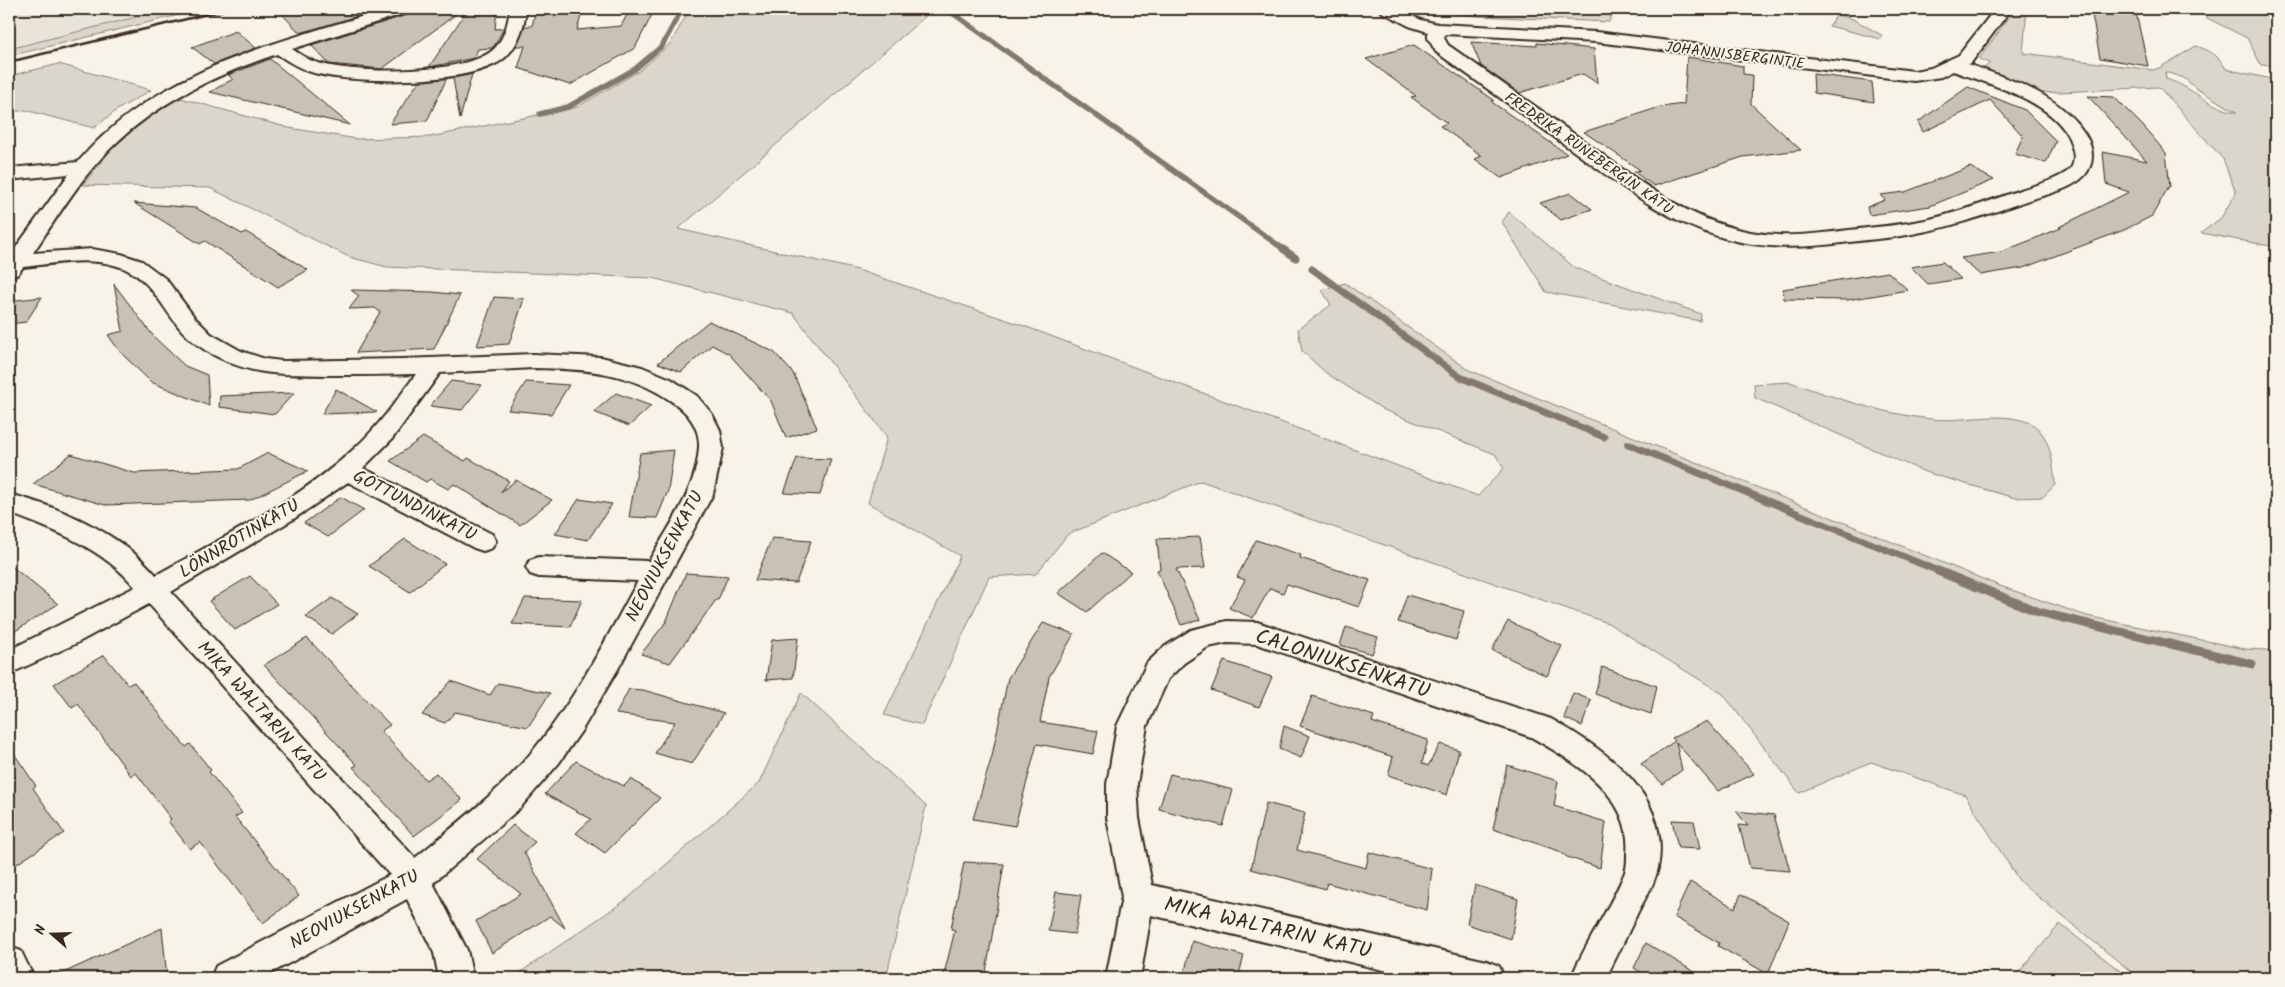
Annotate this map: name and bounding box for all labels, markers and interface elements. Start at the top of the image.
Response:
street label: JOHANNISBERGINTIE [1664,36,1807,77]
street label: FREDRIKA RUNEBERGIN KATU [1499,86,1678,221]
street label: GOTTUNDINKATU [347,463,482,550]
street label: NEOVIUKSENKATU [619,486,712,627]
street label: LÖNNROTINKATU [174,492,306,587]
street label: CALONIUKSENKATU [1251,621,1434,708]
street label: MIKA WALTARIN KATU [189,635,333,789]
street label: NEOVIUKSENKATU [284,862,425,958]
street label: MIKA WALTARIN KATU [1161,889,1375,968]
north arrow [28,910,78,960]
text: N [29,922,53,938]

